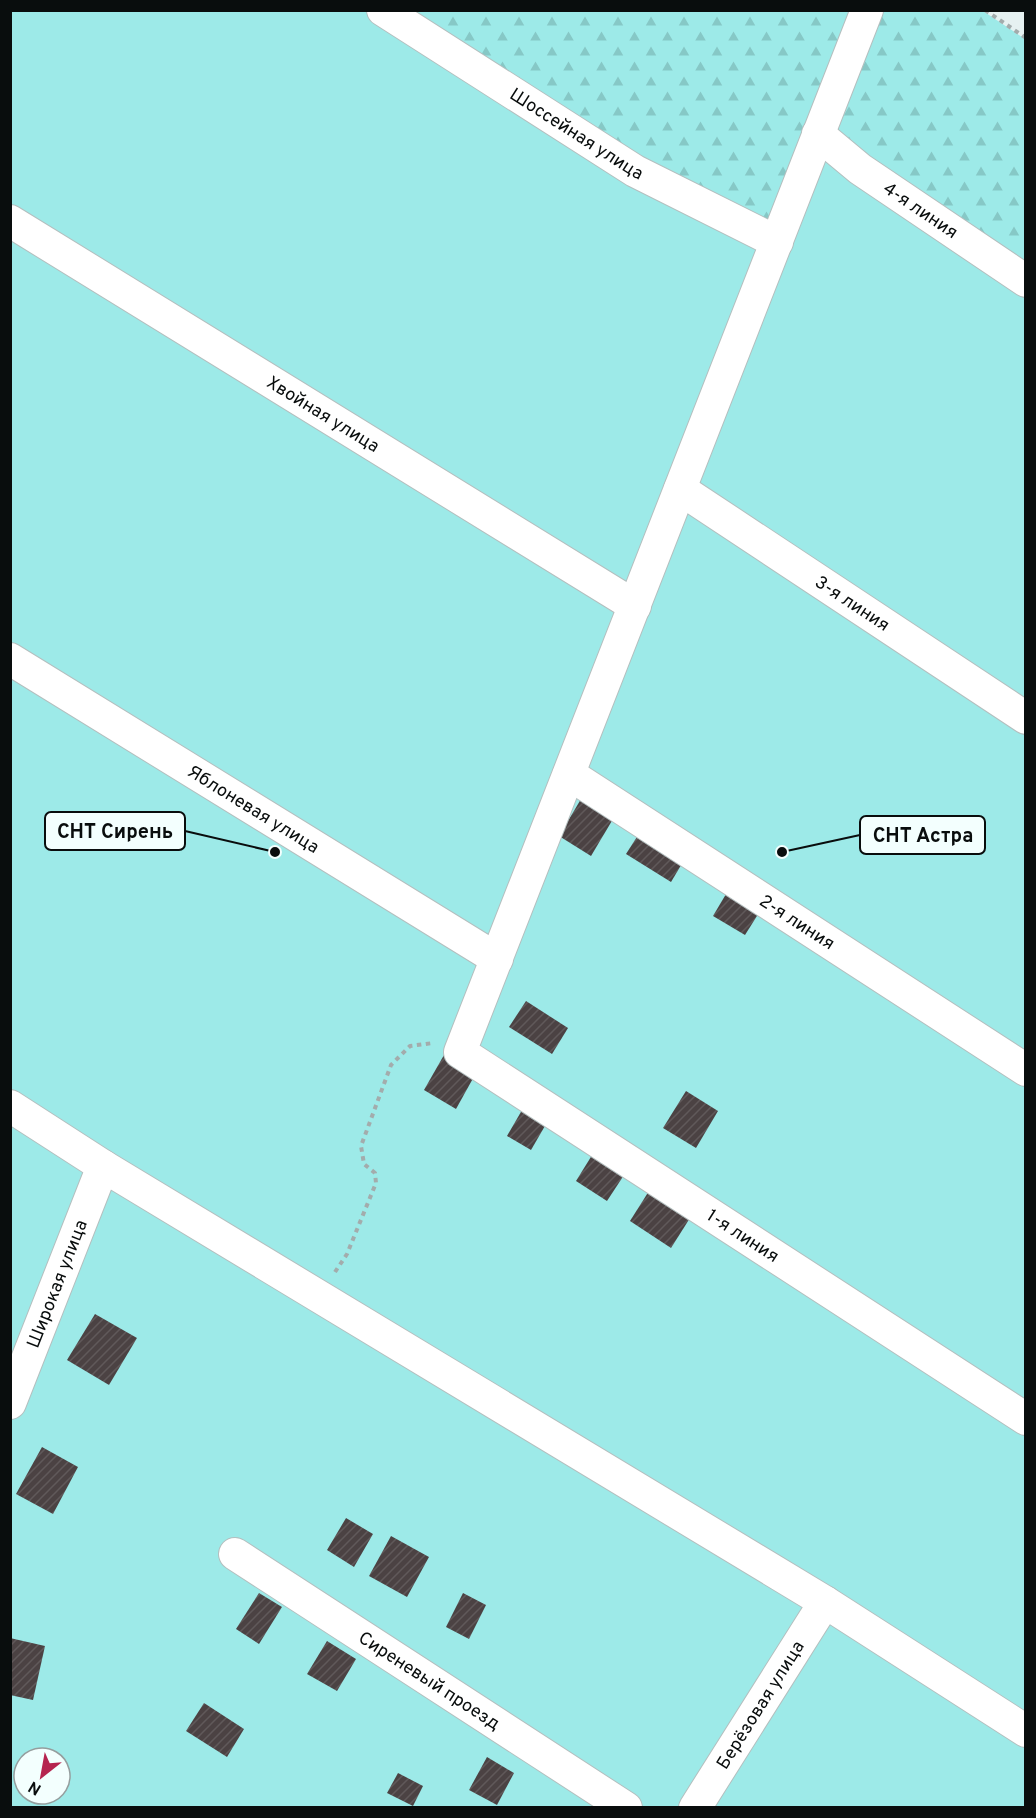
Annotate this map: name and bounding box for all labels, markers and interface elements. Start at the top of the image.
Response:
street label: Шоссейная улица [505,84,647,186]
street label: 4-я линия [878,178,962,245]
street label: Хвойная улица [262,372,383,459]
street label: 3-я линия [810,571,894,638]
street label: Яблоневая улица [183,761,323,860]
callout: СНТ Сирень [45,812,185,850]
callout: СНТ Астра [860,816,985,854]
text: СНТ Сирень [57,820,173,846]
text: СНТ Астра [873,824,973,850]
street label: 2-я линия [754,890,839,956]
street label: 1-я линия [702,1205,783,1269]
street label: Широкая улица [23,1217,94,1352]
street label: Сиреневый проезд [353,1627,504,1736]
street label: Берёзовая улица [712,1637,811,1774]
north arrow [12,1746,72,1806]
text: N [25,1776,45,1799]

